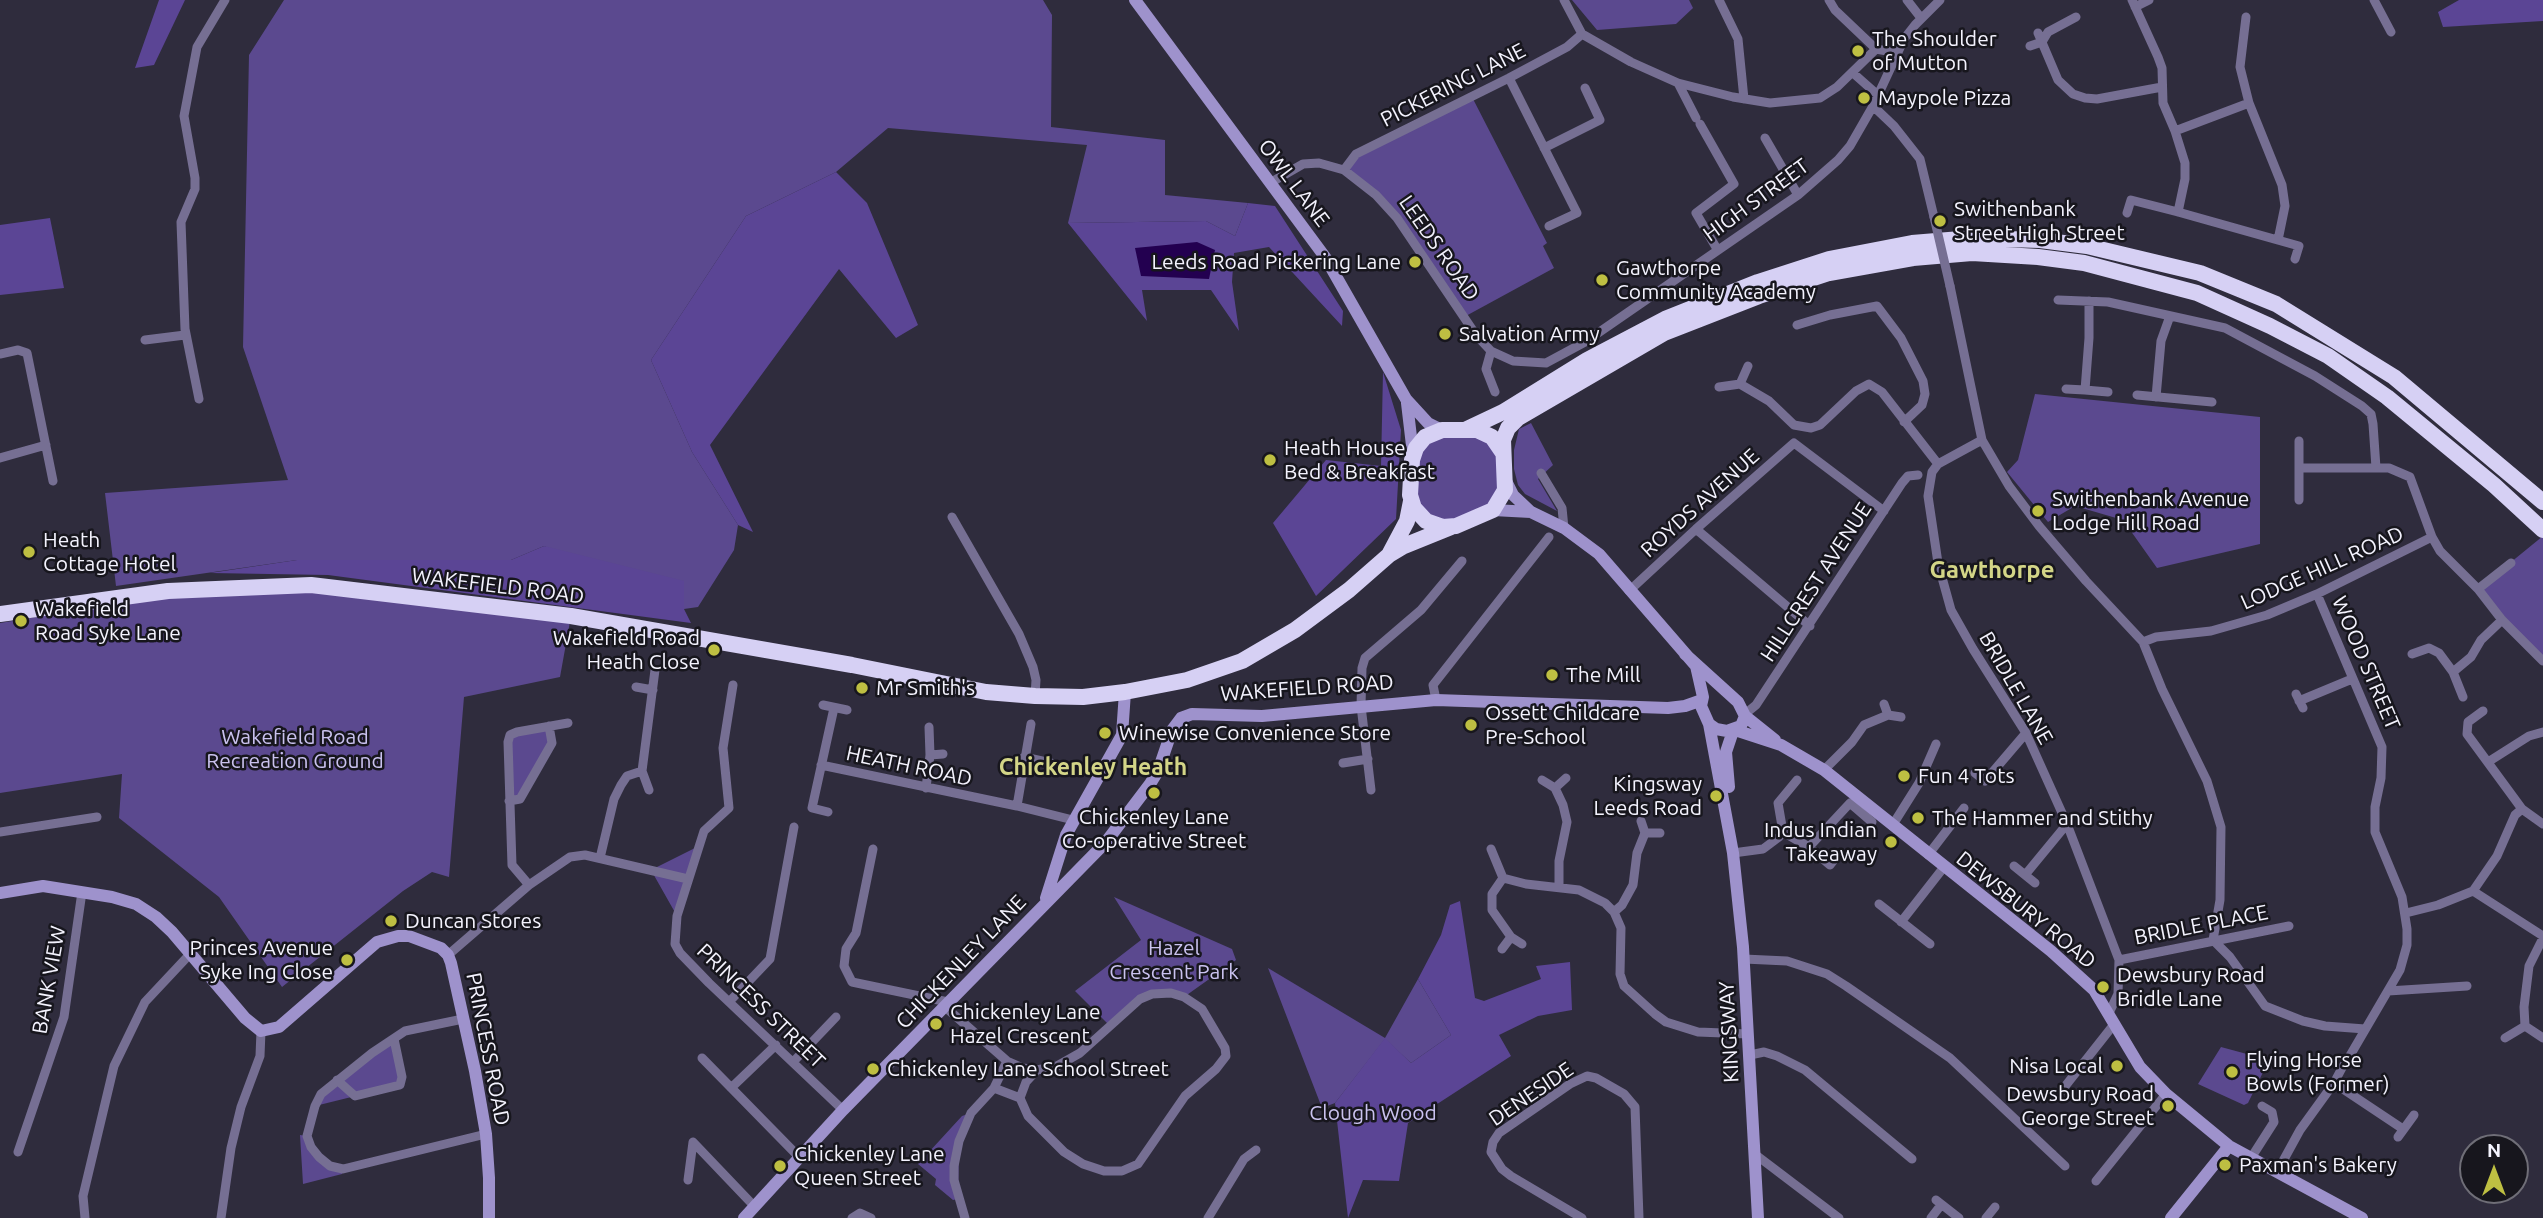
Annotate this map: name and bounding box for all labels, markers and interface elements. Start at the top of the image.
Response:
place label: The Shoulder of Mutton [1872,26,1997,76]
street label: PICKERING LANE [1376,38,1530,132]
marker: The Shoulder of Mutton [1850,43,1866,59]
place label: Maypole Pizza [1878,85,2011,111]
marker: Maypole Pizza [1856,90,1872,106]
street label: OWL LANE [1253,134,1335,232]
street label: HIGH STREET [1698,153,1814,247]
street label: LEEDS ROAD [1394,191,1484,305]
place label: Swithenbank Street High Street [1954,196,2125,246]
marker: Swithenbank Street High Street [1932,213,1948,229]
place label: Leeds Road Pickering Lane [1151,249,1401,275]
marker: Leeds Road Pickering Lane [1407,254,1423,270]
place label: Gawthorpe Community Academy [1616,255,1816,305]
marker: Gawthorpe Community Academy [1594,272,1610,288]
place label: Salvation Army [1459,321,1600,347]
marker: Salvation Army [1437,326,1453,342]
place label: Heath House Bed & Breakfast [1284,435,1435,485]
street label: ROYDS AVENUE [1636,443,1764,563]
marker: Heath House Bed & Breakfast [1262,452,1278,468]
place label: Swithenbank Avenue Lodge Hill Road [2052,486,2249,536]
street label: HILLCREST AVENUE [1755,498,1877,666]
marker: Swithenbank Avenue Lodge Hill Road [2030,503,2046,519]
street label: LODGE HILL ROAD [2237,521,2407,615]
place label: Heath Cottage Hotel [43,527,176,577]
marker: Heath Cottage Hotel [21,544,37,560]
district label: Gawthorpe [1929,556,2055,584]
street label: WAKEFIELD ROAD [410,563,586,609]
street label: WOOD STREET [2327,592,2405,734]
place label: Wakefield Road Syke Lane [35,596,181,646]
marker: Wakefield Road Syke Lane [13,613,29,629]
place label: Wakefield Road Heath Close [553,625,700,675]
street label: BRIDLE LANE [1974,627,2058,749]
marker: Wakefield Road Heath Close [706,642,722,658]
place label: The Mill [1566,662,1640,688]
marker: The Mill [1544,667,1560,683]
street label: WAKEFIELD ROAD [1220,669,1394,707]
place label: Mr Smith's [876,675,975,701]
marker: Mr Smith's [854,680,870,696]
place label: Ossett Childcare Pre-School [1485,700,1640,750]
marker: Ossett Childcare Pre-School [1463,717,1479,733]
place label: Winewise Convenience Store [1119,720,1391,746]
park label: Wakefield Road Recreation Ground [206,724,384,774]
marker: Winewise Convenience Store [1097,725,1113,741]
street label: HEATH ROAD [844,740,974,792]
district label: Chickenley Heath [999,753,1187,781]
place label: Fun 4 Tots [1918,763,2014,789]
marker: Fun 4 Tots [1896,768,1912,784]
place label: Kingsway Leeds Road [1594,771,1702,821]
marker: Chickenley Lane Co-operative Street [1146,785,1162,801]
marker: Kingsway Leeds Road [1708,788,1724,804]
place label: Chickenley Lane Co-operative Street [1062,804,1246,854]
place label: The Hammer and Stithy [1932,805,2152,831]
marker: The Hammer and Stithy [1910,810,1926,826]
place label: Indus Indian Takeaway [1764,817,1877,867]
marker: Indus Indian Takeaway [1883,834,1899,850]
street label: DEWSBURY ROAD [1951,846,2101,974]
street label: CHICKENLEY LANE [891,890,1031,1034]
street label: BRIDLE PLACE [2132,900,2270,950]
place label: Duncan Stores [405,908,541,934]
marker: Duncan Stores [383,913,399,929]
street label: BANK VIEW [27,924,71,1036]
place label: Princes Avenue Syke Ing Close [189,935,333,985]
park label: Hazel Crescent Park [1109,935,1239,985]
street label: PRINCESS STREET [692,938,830,1074]
marker: Princes Avenue Syke Ing Close [339,952,355,968]
place label: Dewsbury Road Bridle Lane [2117,962,2265,1012]
street label: PRINCESS ROAD [461,970,515,1128]
marker: Dewsbury Road Bridle Lane [2095,979,2111,995]
street label: KINGSWAY [1714,981,1744,1083]
place label: Chickenley Lane Hazel Crescent [950,999,1101,1049]
marker: Chickenley Lane Hazel Crescent [928,1016,944,1032]
place label: Flying Horse Bowls (Former) [2246,1047,2389,1097]
place label: Nisa Local [2009,1053,2103,1079]
place label: Chickenley Lane School Street [887,1056,1169,1082]
street label: DENESIDE [1484,1057,1578,1131]
marker: Nisa Local [2109,1058,2125,1074]
marker: Chickenley Lane School Street [865,1061,881,1077]
marker: Flying Horse Bowls (Former) [2224,1064,2240,1080]
place label: Dewsbury Road George Street [2006,1081,2154,1131]
marker: Dewsbury Road George Street [2160,1098,2176,1114]
park label: Clough Wood [1309,1100,1437,1126]
north arrow [2459,1134,2529,1204]
text: N [2487,1139,2501,1161]
place label: Chickenley Lane Queen Street [794,1141,945,1191]
place label: Paxman's Bakery [2239,1152,2397,1178]
marker: Paxman's Bakery [2217,1157,2233,1173]
marker: Chickenley Lane Queen Street [772,1158,788,1174]

